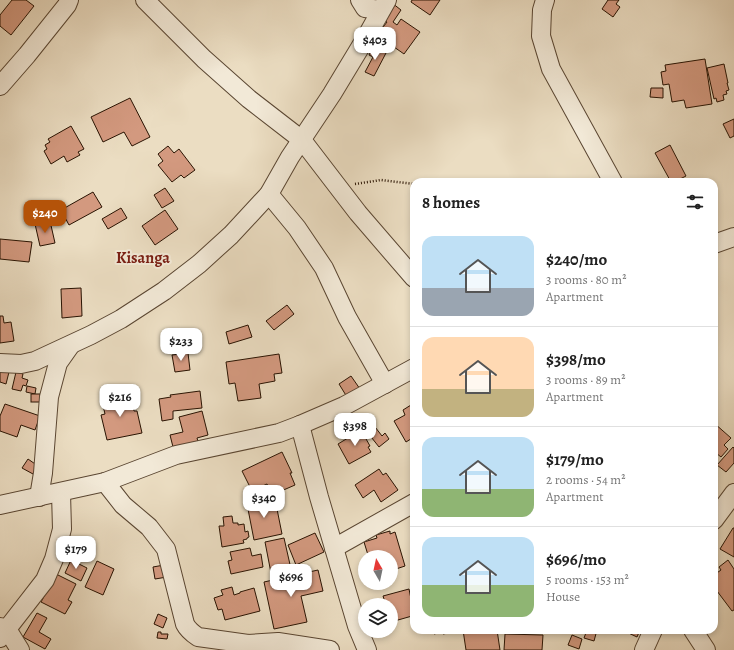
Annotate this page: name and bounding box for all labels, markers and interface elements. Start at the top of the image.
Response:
pin: $403 [351,27,399,61]
text: $403 [363,31,387,48]
text: 8 homes [422,191,480,214]
icon: filters [684,191,706,213]
pin: $240 [21,200,69,234]
text: $240 [33,204,58,221]
district label: Kisanga [116,247,170,269]
text: $240/mo [546,248,607,271]
icon: home [454,252,502,300]
text: 3 rooms · 80 m² [546,271,626,288]
text: Apartment [546,288,604,305]
pin: $233 [157,328,205,362]
text: $233 [169,332,193,349]
text: $398/mo [546,348,606,371]
icon: home [454,353,502,401]
text: 3 rooms · 89 m² [546,371,625,388]
pin: $216 [96,384,144,418]
text: $216 [108,388,132,405]
text: Apartment [546,388,604,405]
pin: $398 [331,413,379,447]
text: $398 [343,417,367,434]
text: $179/mo [546,448,604,471]
icon: home [454,453,502,501]
text: 2 rooms · 54 m² [546,471,625,488]
pin: $340 [240,485,288,519]
text: Apartment [546,488,604,505]
text: $340 [252,489,276,506]
pin: $179 [52,536,100,570]
text: $179 [65,540,87,557]
text: $696/mo [546,548,606,571]
north arrow [358,550,398,590]
map controls [358,550,398,638]
icon: home [454,553,502,601]
pin: $696 [267,564,315,598]
text: $696 [279,568,303,585]
text: 5 rooms · 153 m² [546,571,629,588]
text: House [546,588,580,605]
button: layers [358,598,398,638]

